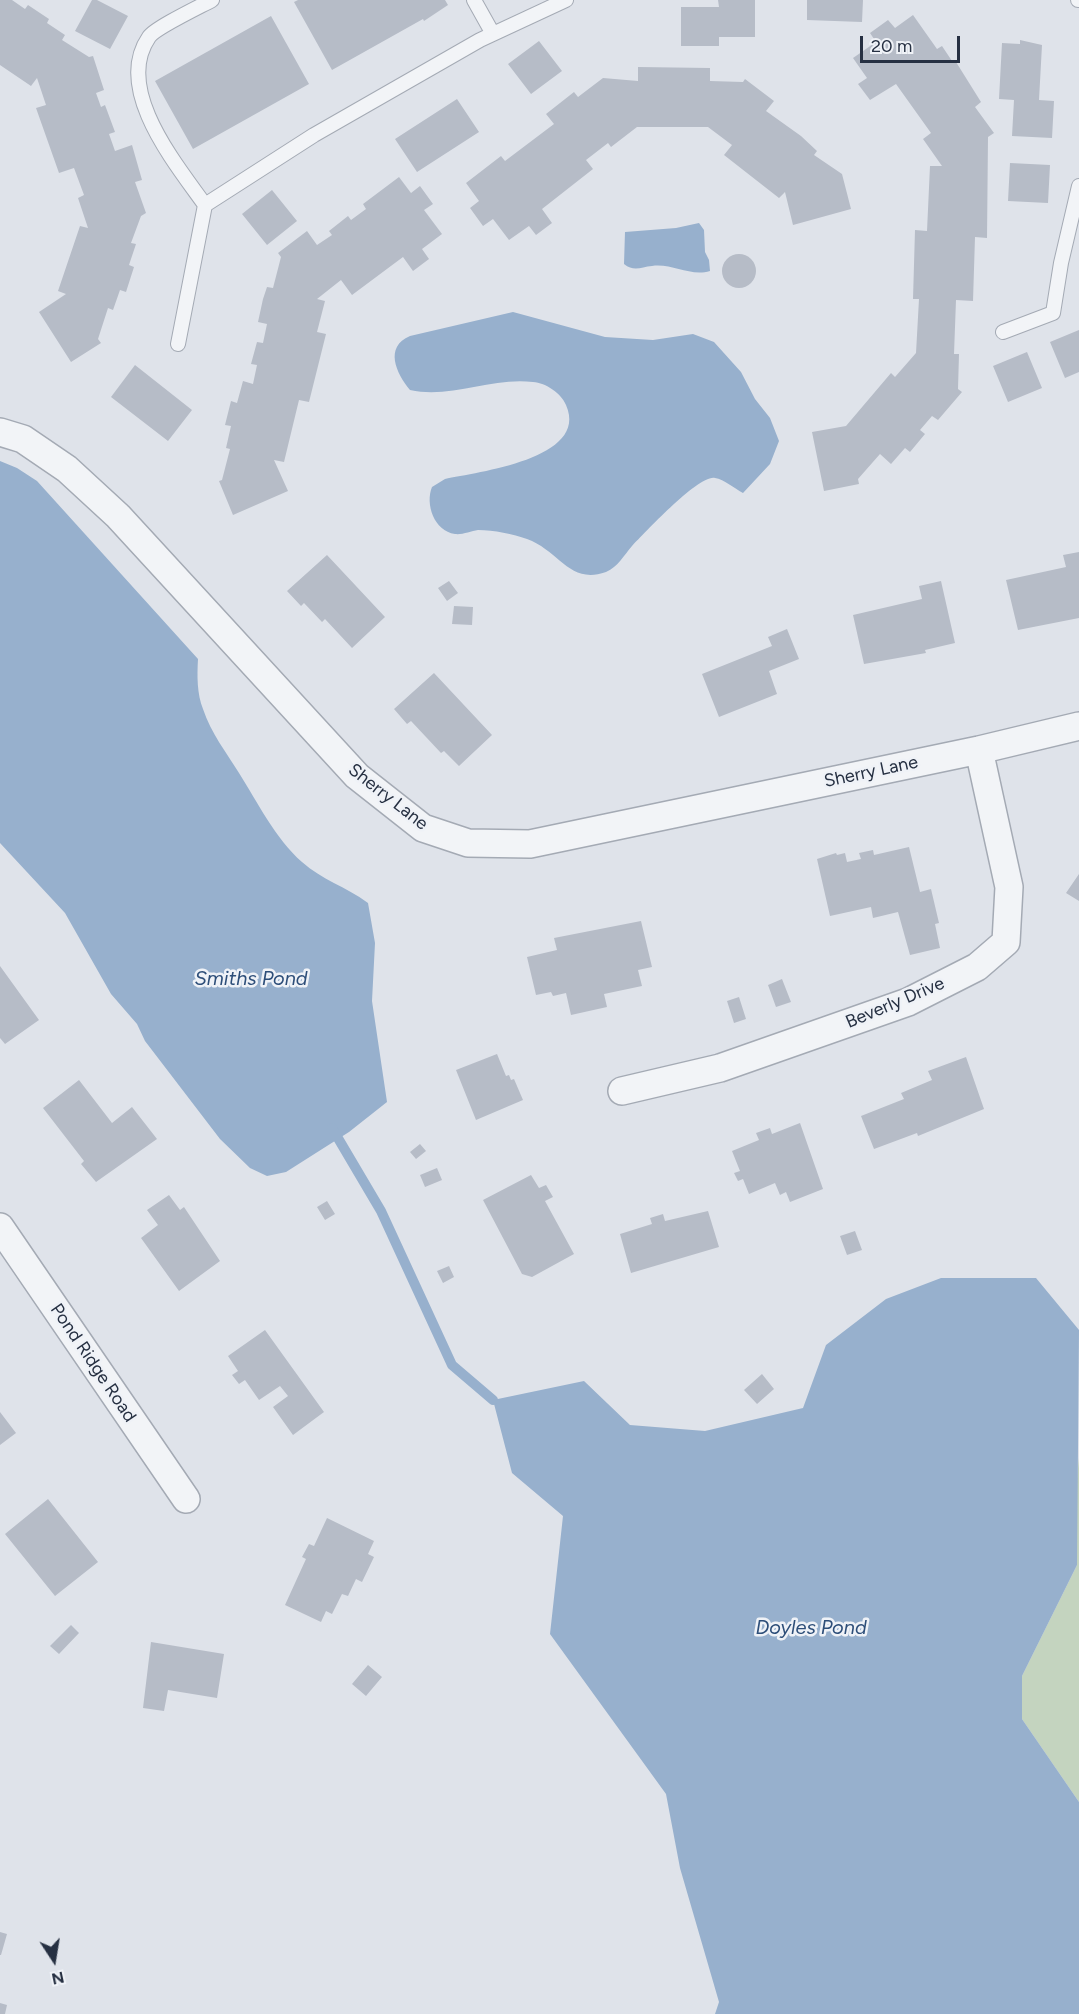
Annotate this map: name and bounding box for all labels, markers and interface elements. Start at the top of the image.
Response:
scale bar [863,24,964,62]
text: 20 m [871,35,912,57]
street label: Sherry Lane [822,752,920,792]
street label: Sherry Lane [344,759,432,835]
water label: Smiths Pond [194,967,308,991]
street label: Beverly Drive [842,973,948,1033]
street label: Pond Ridge Road [45,1300,141,1426]
water label: Doyles Pond [755,1616,867,1640]
north arrow [24,1930,84,1990]
text: N [50,1968,66,1989]

